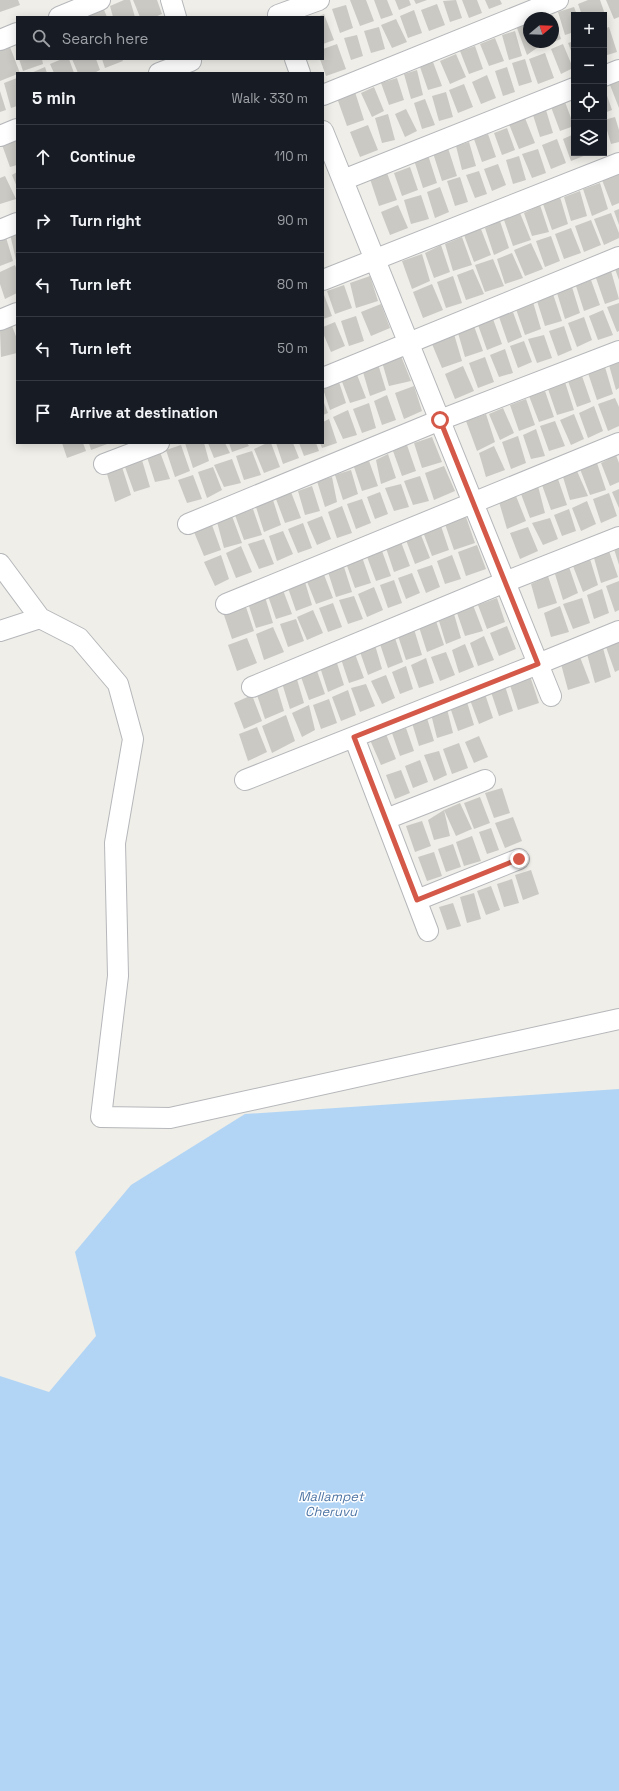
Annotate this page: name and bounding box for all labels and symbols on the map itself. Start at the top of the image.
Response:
north arrow [523,12,559,48]
route start [431,411,449,429]
route end [510,850,528,868]
water label: Mallampet Cheruvu [298,1488,365,1520]

